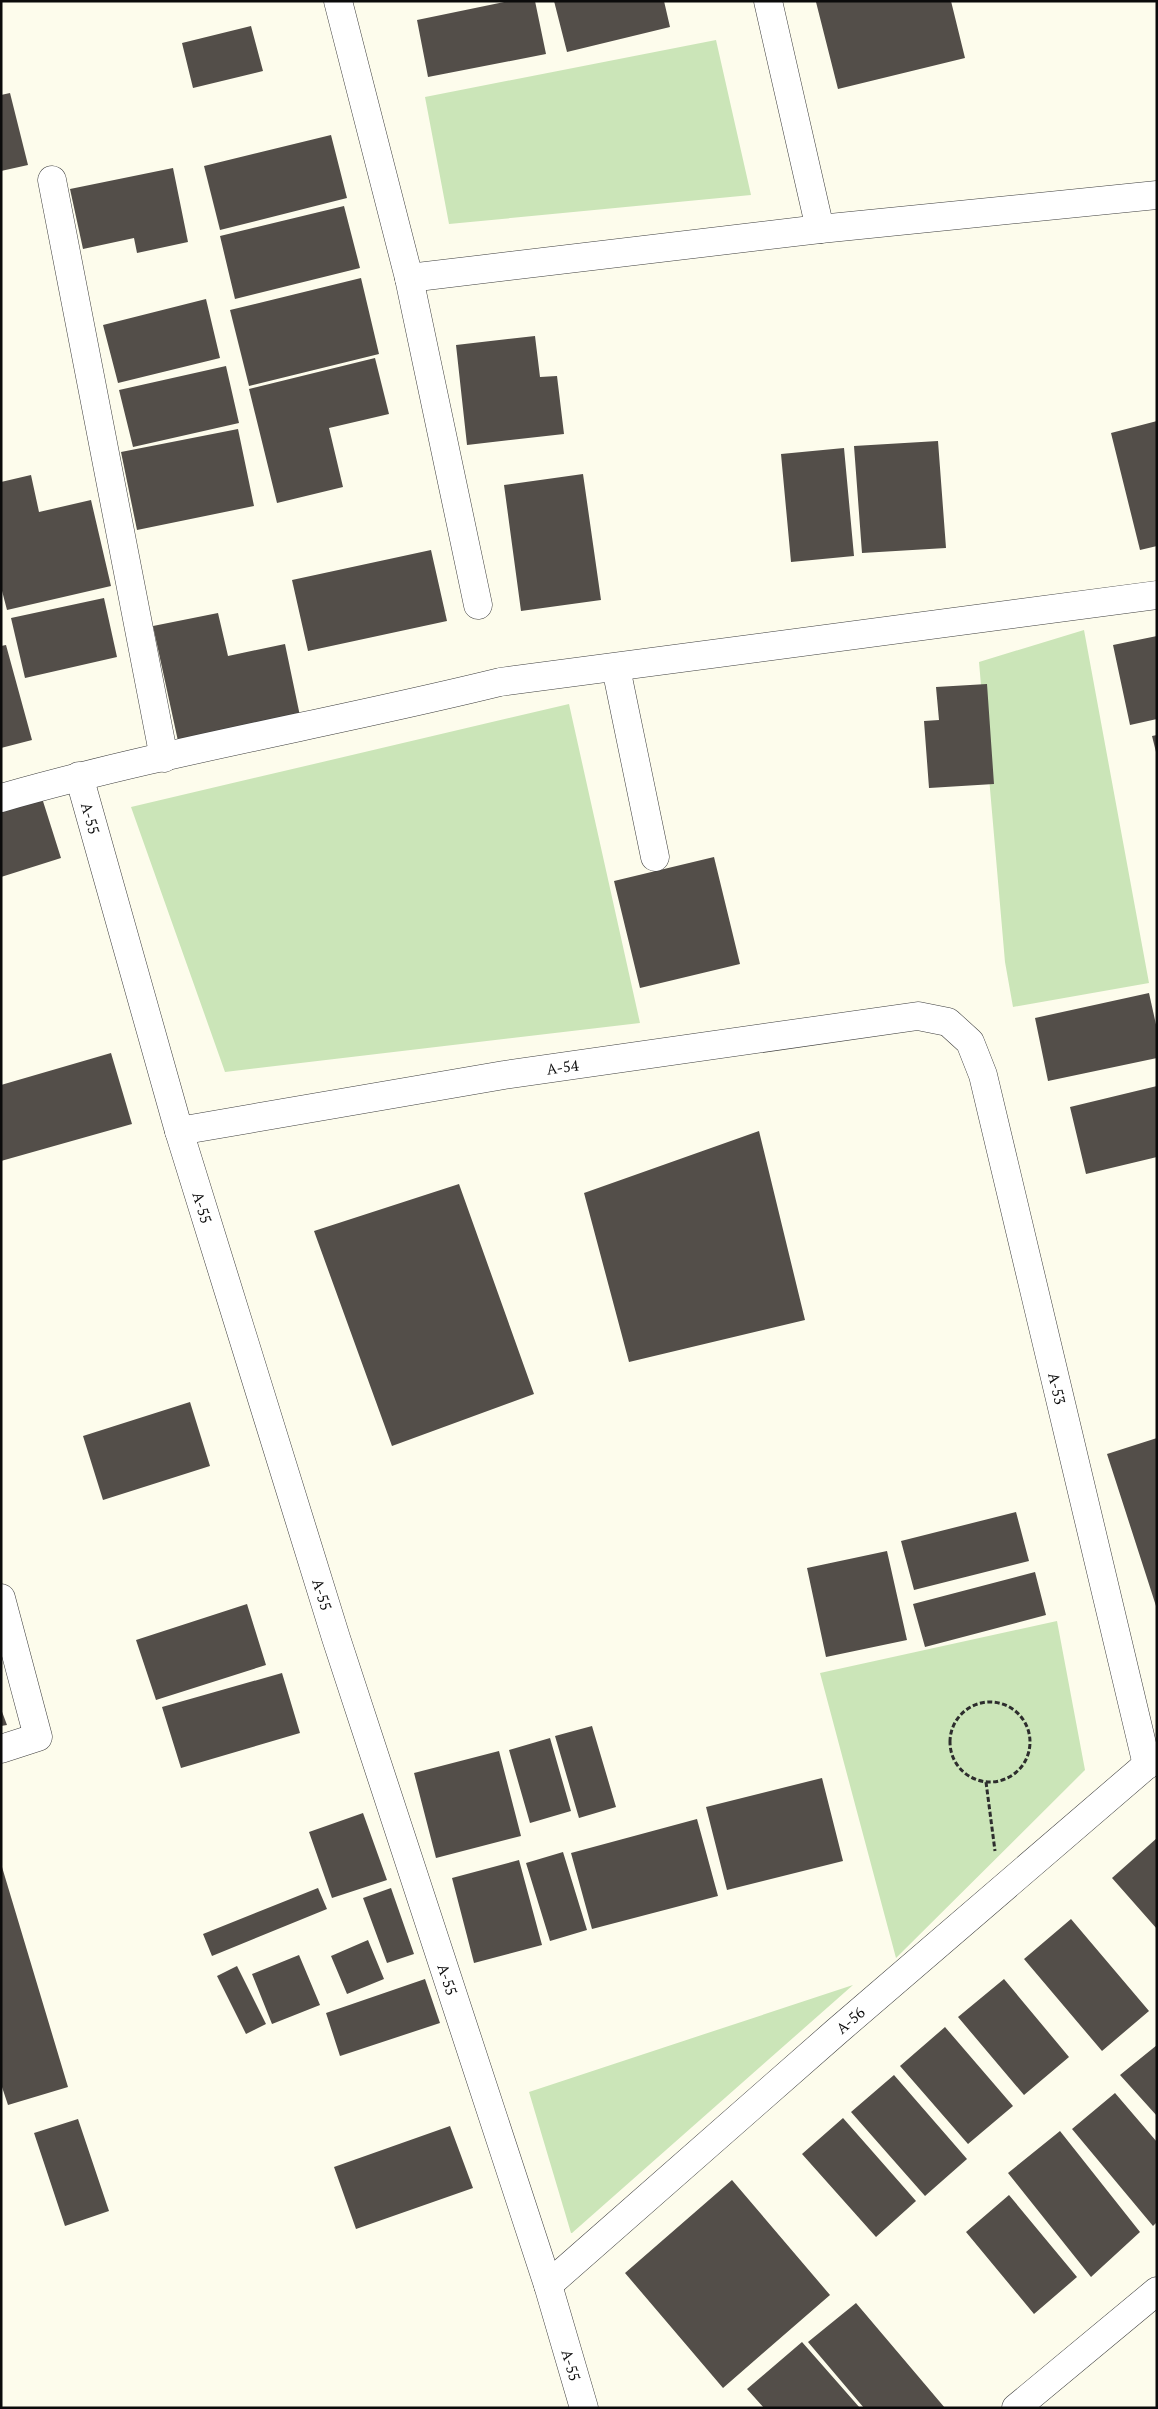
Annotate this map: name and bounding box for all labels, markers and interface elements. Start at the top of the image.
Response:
street label: A-55 [77,800,105,836]
street label: A-54 [545,1054,580,1079]
street label: A-55 [188,1189,217,1226]
street label: A-53 [1044,1371,1071,1406]
street label: A-55 [308,1576,337,1613]
street label: A-55 [433,1961,462,1998]
street label: A-56 [831,2002,869,2038]
street label: A-55 [557,2347,586,2383]

